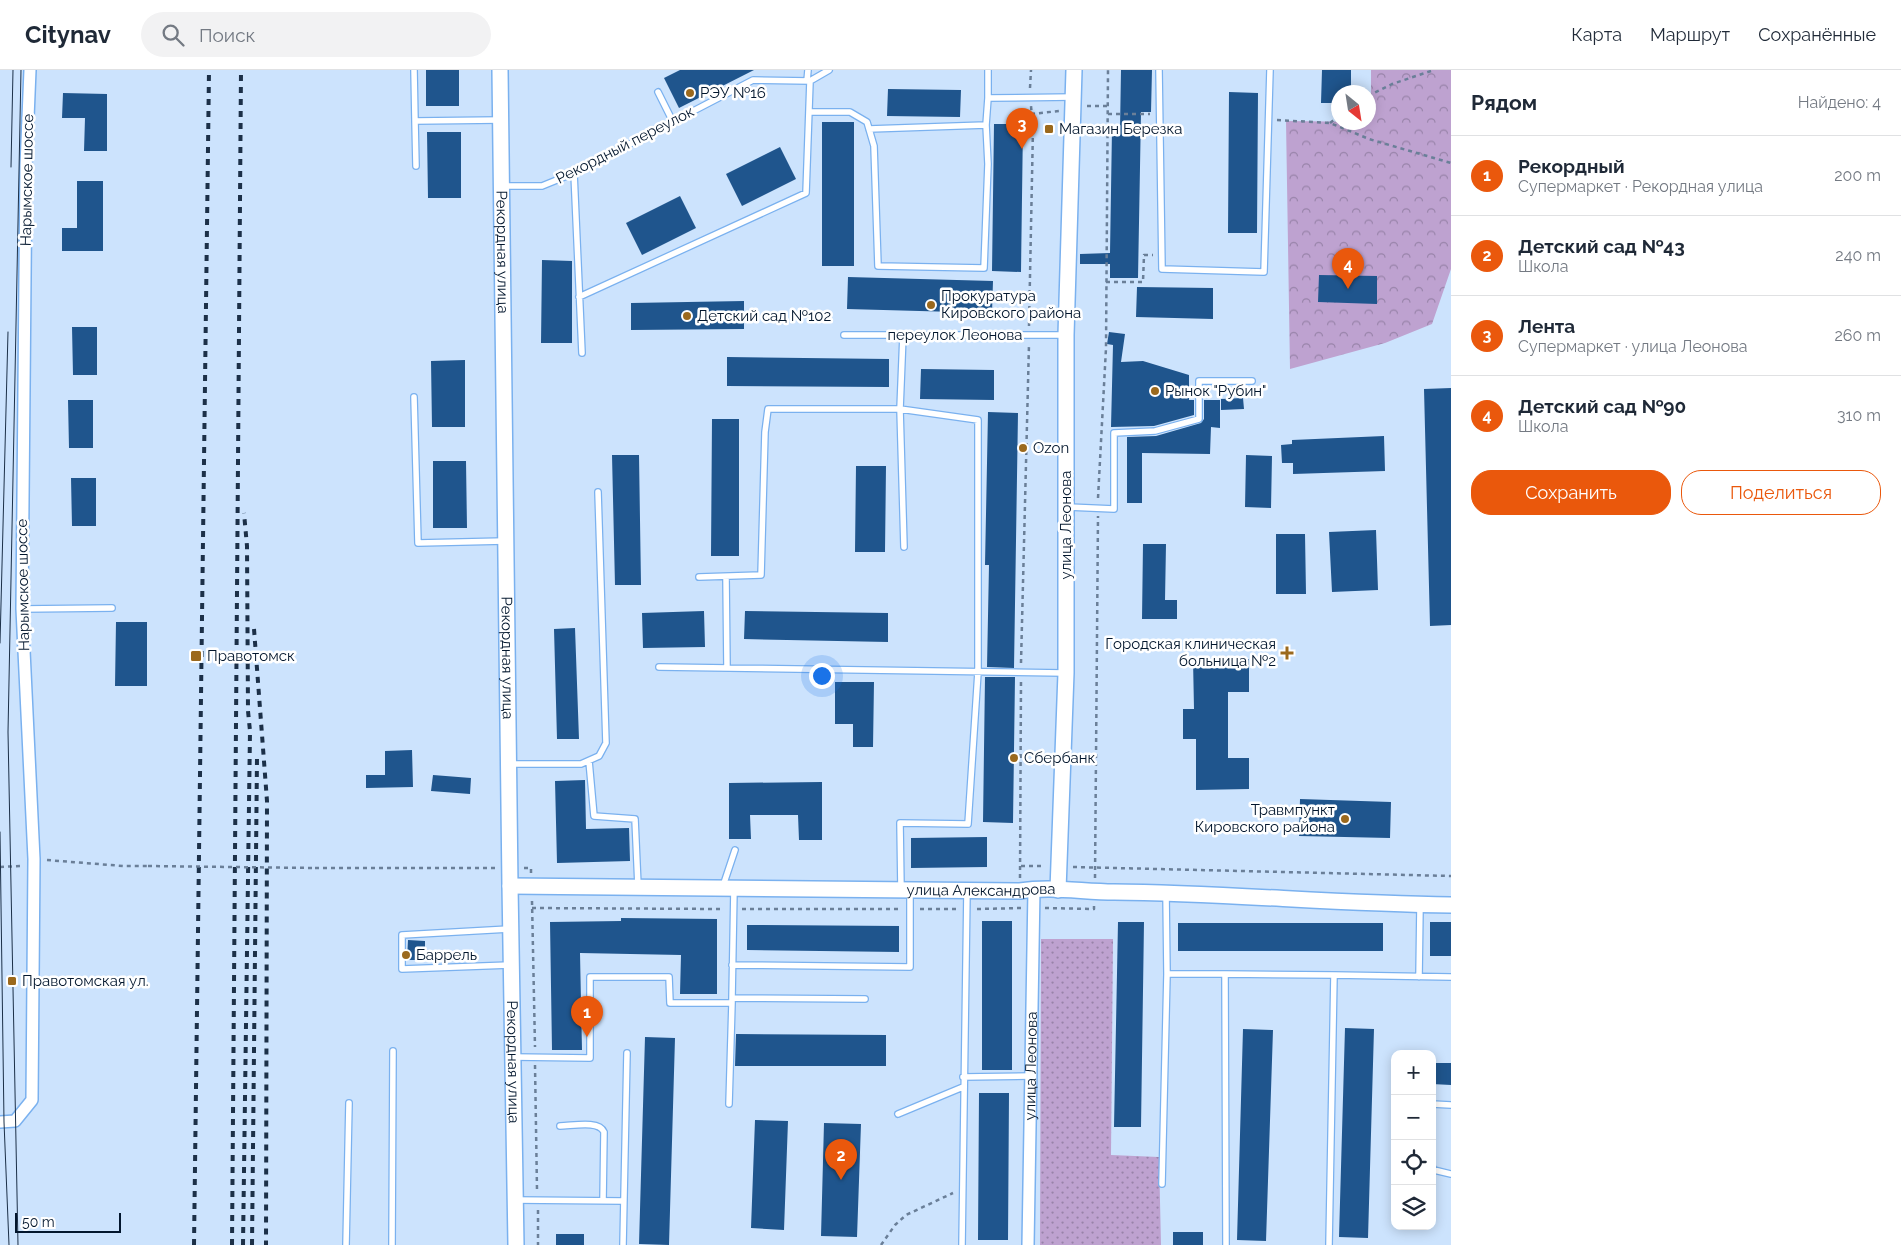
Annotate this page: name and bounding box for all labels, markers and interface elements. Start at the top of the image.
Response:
search box [141,12,491,57]
text: Citynav [25,20,111,49]
icon: search [159,21,187,49]
text: Поиск [199,24,255,46]
text: Карта [1571,24,1622,45]
text: Маршрут [1650,24,1730,45]
text: Сохранённые [1758,24,1876,45]
place label: РЭУ №16 [700,84,766,102]
north arrow [1331,85,1376,130]
marker: РЭУ №16 [684,87,696,99]
text: Рядом [1471,90,1537,115]
text: Найдено: 4 [1798,93,1881,112]
street label: Рекордный переулок [553,102,697,188]
pin: 3 [1006,108,1038,149]
street label: Нарымское шоссе [17,114,37,246]
place label: Магазин Березка [1059,120,1182,138]
marker: Магазин Березка [1043,123,1055,135]
text: Рекордный [1518,155,1625,177]
text: 1 [1483,166,1491,185]
text: 200 m [1834,166,1881,185]
text: Супермаркет · Рекордная улица [1518,177,1763,196]
street label: Рекордная улица [492,190,512,314]
text: Детский сад №43 [1518,235,1685,257]
text: 2 [1482,246,1492,265]
text: 240 m [1835,246,1881,265]
pin: 4 [1332,248,1364,289]
text: Школа [1518,257,1568,276]
place label: Прокуратура Кировского района [941,287,1081,322]
marker: Прокуратура Кировского района [925,299,937,311]
place label: Детский сад №102 [697,307,832,325]
marker: Детский сад №102 [681,310,693,322]
text: Лента [1518,315,1575,337]
street label: переулок Леонова [888,326,1022,344]
text: 3 [1483,326,1491,345]
text: 260 m [1834,326,1881,345]
text: Супермаркет · улица Леонова [1518,337,1747,356]
place label: Рынок "Рубин" [1165,382,1266,400]
marker: Рынок "Рубин" [1149,385,1161,397]
text: Детский сад №90 [1518,395,1686,417]
text: 4 [1482,406,1492,425]
text: 310 m [1837,406,1881,425]
text: Школа [1518,417,1568,436]
place label: Ozon [1033,439,1069,457]
marker: Ozon [1017,442,1029,454]
button: Сохранить [1471,470,1671,515]
button: Поделиться [1681,470,1881,515]
street label: улица Леонова [1057,471,1075,579]
street label: Нарымское шоссе [13,519,33,651]
street label: Рекордная улица [497,596,517,720]
place label: Городская клиническая больница №2 [1105,635,1276,670]
marker: Городская клиническая больница №2 [1280,646,1294,660]
place label: Правотомск [207,647,295,665]
marker: Правотомск [189,649,203,663]
your location [809,663,835,689]
place label: Сбербанк [1024,749,1095,767]
marker: Сбербанк [1008,752,1020,764]
place label: Травмпункт Кировского района [1195,801,1335,836]
marker: Травмпункт Кировского района [1339,813,1351,825]
street label: улица Александрова [906,880,1056,900]
place label: Баррель [416,946,477,964]
marker: Баррель [400,949,412,961]
place label: Правотомская ул. [22,972,149,990]
marker: Правотомская ул. [6,975,18,987]
pin: 1 [571,996,603,1037]
street label: Рекордная улица [503,1000,523,1124]
street label: улица Леонова [1021,1011,1041,1121]
map controls [1391,1050,1436,1230]
button: + [1391,1050,1436,1095]
button: − [1391,1095,1436,1140]
pin: 2 [825,1139,857,1180]
button: locate [1391,1140,1436,1185]
button: layers [1391,1185,1436,1230]
scale bar [15,1210,121,1233]
text: 50 m [22,1214,55,1230]

